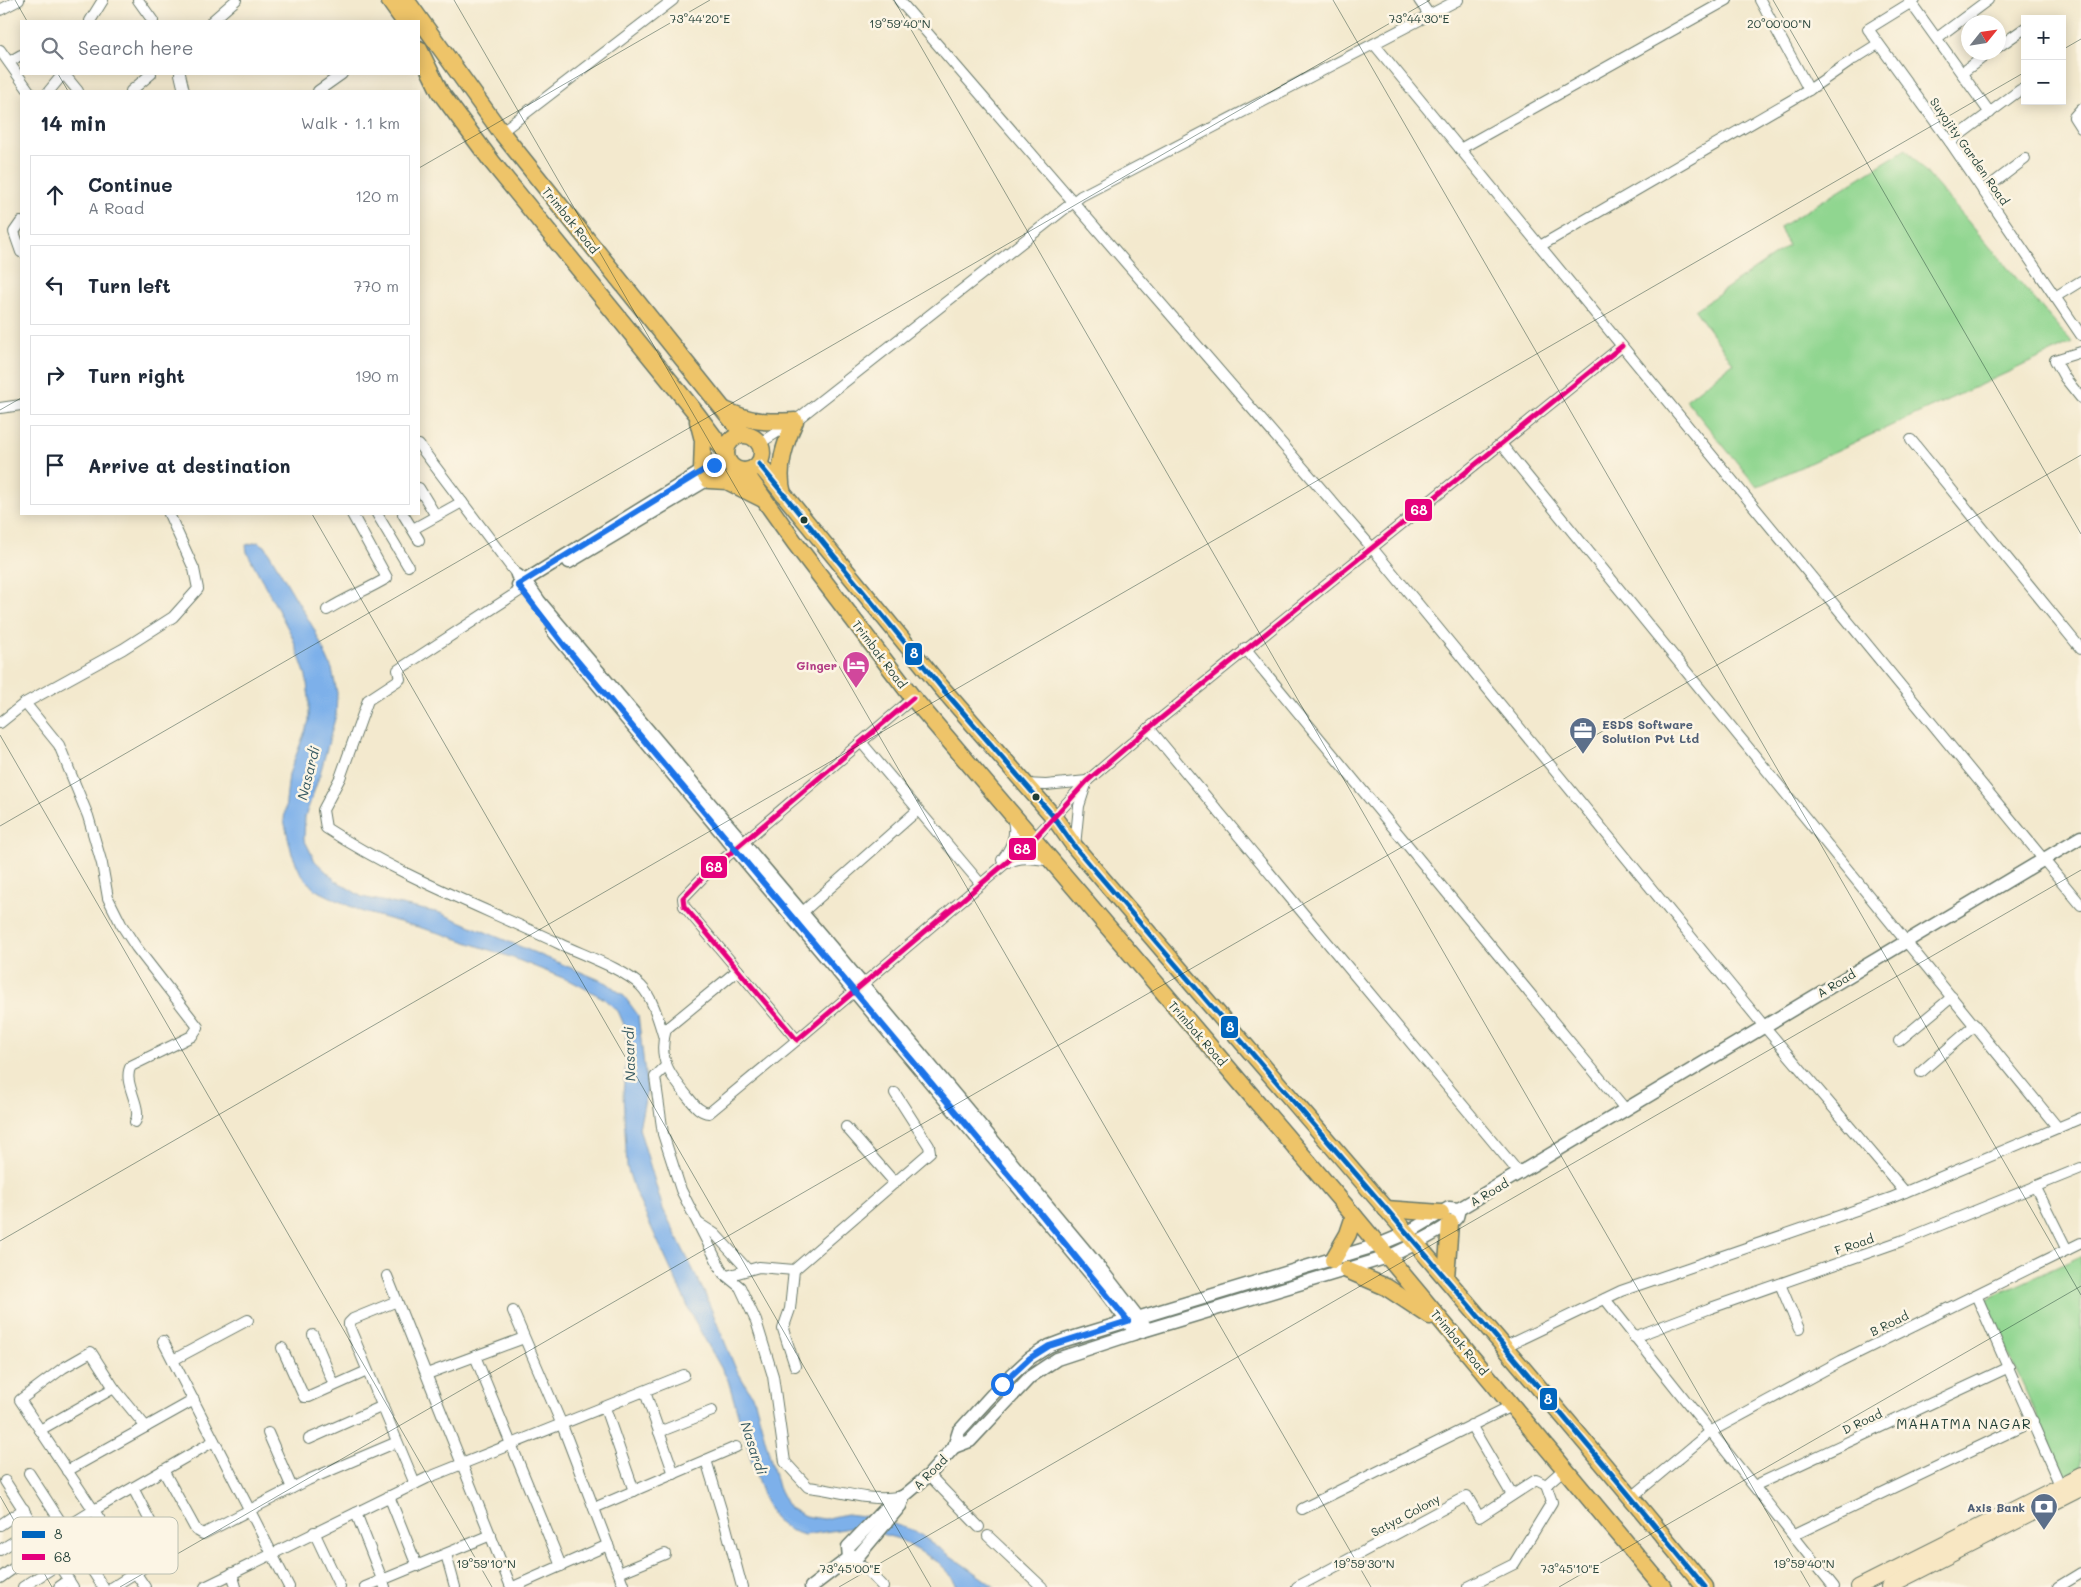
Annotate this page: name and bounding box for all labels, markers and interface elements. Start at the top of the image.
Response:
text: 73°44'20"E [670,10,730,26]
text: 73°44'30"E [1389,10,1449,26]
text: 19°59'40"N [869,15,931,31]
text: 20°00'00"N [1747,15,1811,31]
north arrow [1961,15,2006,60]
map controls [2021,15,2066,105]
button: + [2021,15,2066,60]
search box [20,20,420,75]
icon: search [38,34,66,62]
text: Search here [78,35,194,60]
button: − [2021,60,2066,105]
street label: Suyojity Garden Road [1927,94,2013,208]
text: 14 min [40,109,106,136]
text: Walk · 1.1 km [301,112,400,133]
text: Continue [88,172,173,197]
icon: ahead [41,181,69,209]
street label: Trimbak Road [539,183,603,257]
text: 120 m [355,185,399,206]
text: A Road [88,197,144,218]
icon: left [41,271,69,299]
text: Turn left [88,273,171,298]
text: 770 m [353,275,399,296]
icon: right [41,361,69,389]
text: Turn right [88,363,185,388]
text: 190 m [355,365,399,386]
icon: arrive [41,451,69,479]
text: Arrive at destination [88,453,291,478]
route end [703,454,726,477]
line badge: 68 [1404,498,1433,522]
text: 68 [1410,500,1428,519]
unlabelled marker [799,515,809,525]
street label: Trimbak Road [849,617,911,692]
line badge: 8 [904,642,923,666]
text: 8 [910,643,919,662]
hotel icon: Ginger [841,650,871,689]
place label: Ginger [796,657,837,673]
office icon: ESDS Software Solution Pvt Ltd [1568,716,1598,755]
place label: ESDS Software Solution Pvt Ltd [1602,716,1699,746]
water label: Nasardi [292,743,324,802]
unlabelled marker [1031,792,1041,802]
line badge: 68 [1008,837,1037,861]
text: 68 [1013,839,1031,858]
line badge: 68 [700,855,728,879]
text: 68 [705,857,723,876]
street label: A Road [1814,965,1858,1001]
street label: Trimbak Road [1165,997,1231,1069]
line badge: 8 [1220,1015,1239,1039]
text: 8 [1226,1017,1235,1036]
water label: Nasardi [619,1026,639,1082]
street label: A Road [1467,1174,1512,1209]
street label: F Road [1832,1230,1876,1258]
street label: Trimbak Road [1428,1306,1492,1379]
street label: B Road [1867,1307,1911,1339]
route start [991,1373,1014,1396]
line badge: 8 [1539,1387,1558,1411]
text: 8 [1544,1389,1553,1408]
street label: D Road [1840,1405,1885,1437]
district label: MAHATMA NAGAR [1896,1414,2032,1433]
water label: Nasardi [737,1419,772,1478]
street label: A Road [909,1451,951,1493]
street label: Satya Colony [1368,1490,1442,1540]
bank icon: Axis Bank [2029,1492,2059,1531]
place label: Axis Bank [1967,1499,2025,1515]
legend [12,1517,178,1574]
text: 8 [54,1524,62,1543]
text: 68 [54,1547,71,1566]
text: 19°59'10"N [456,1555,516,1571]
text: 19°59'30"N [1333,1555,1395,1571]
text: 19°59'40"N [1773,1555,1835,1571]
text: 73°45'00"E [820,1560,881,1576]
text: 73°45'10"E [1541,1560,1600,1576]

